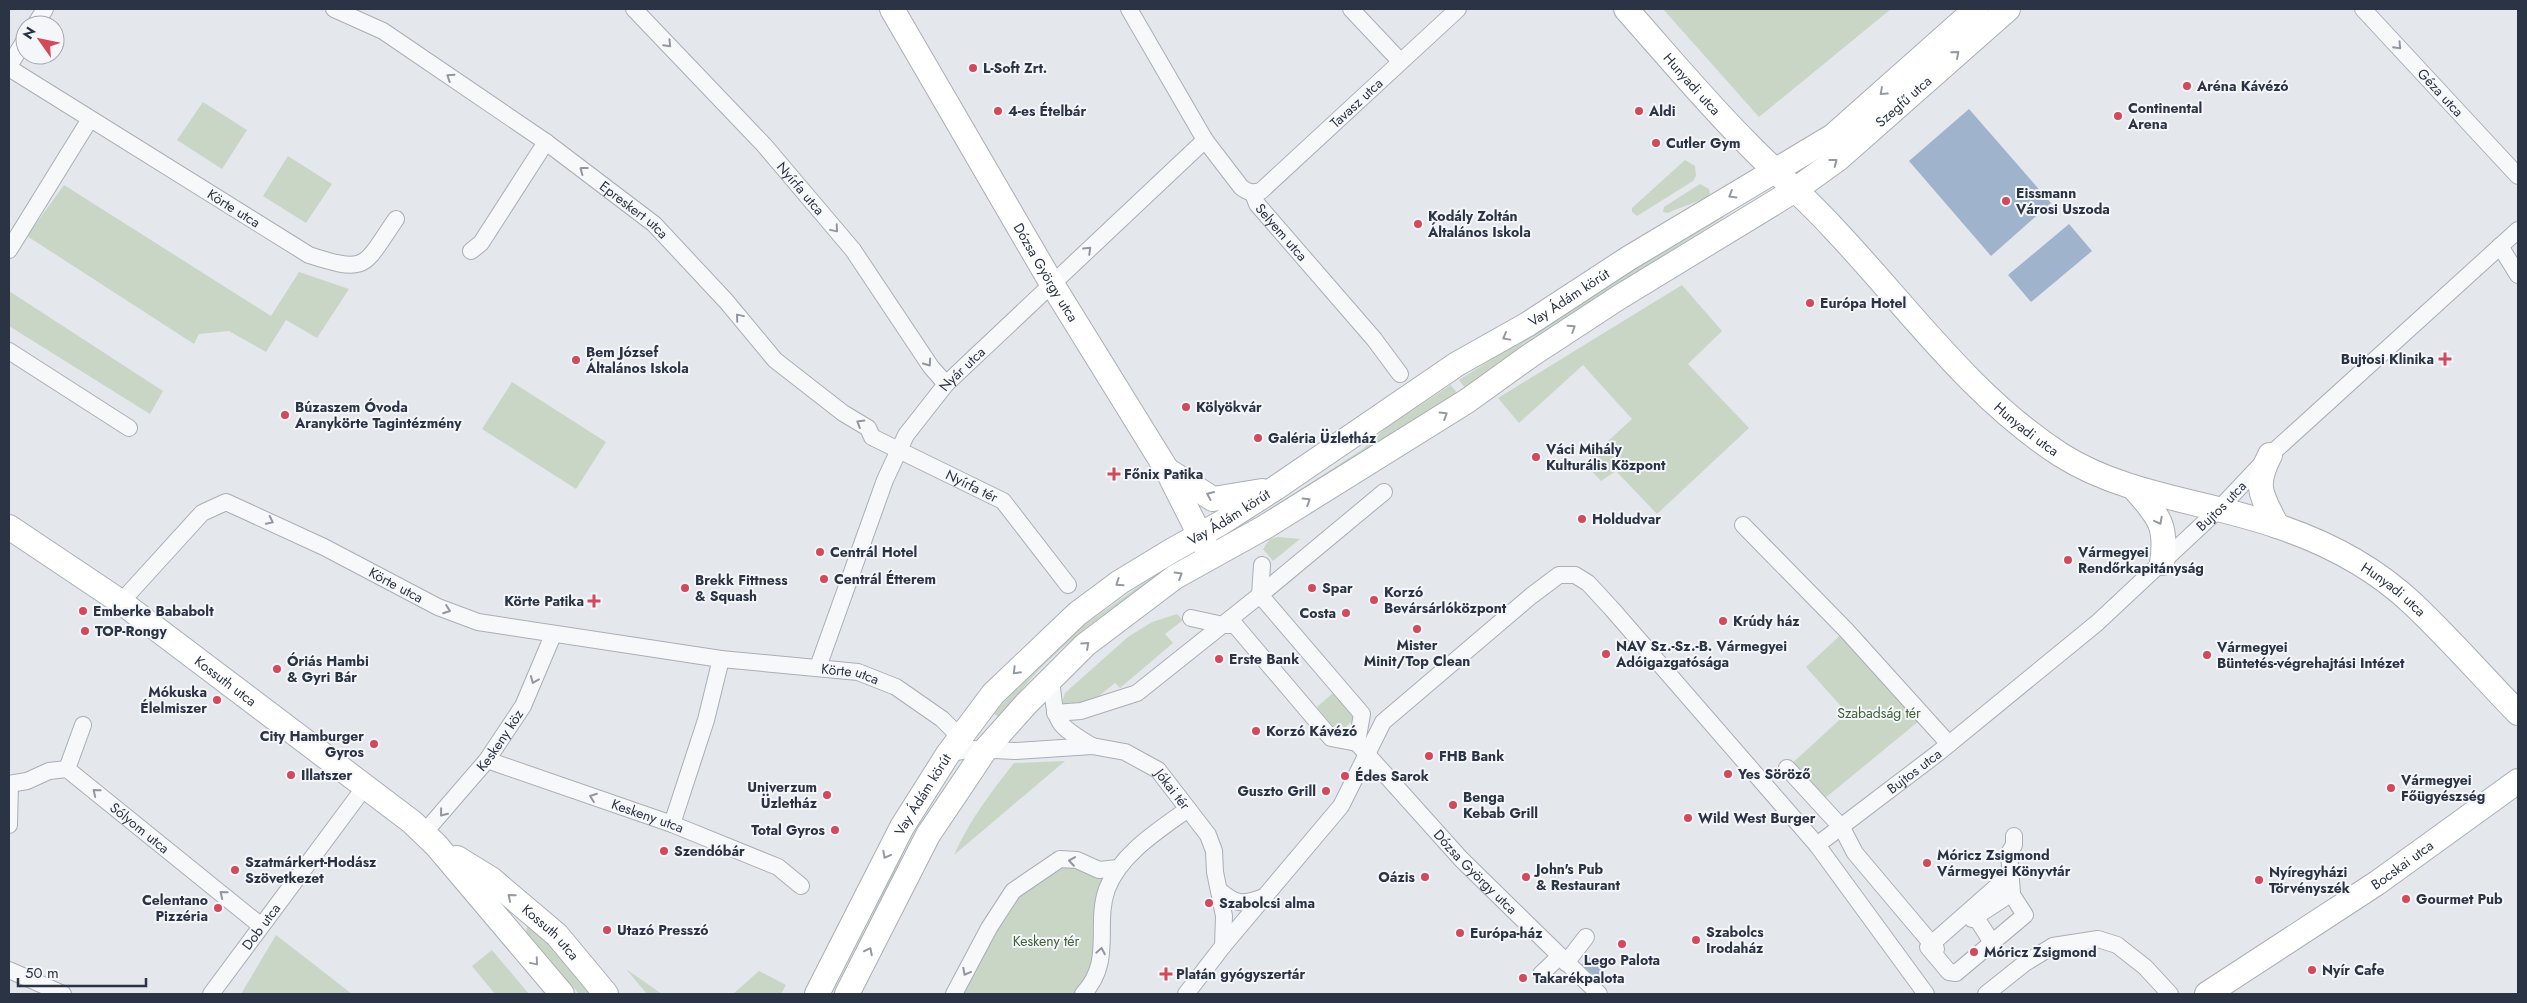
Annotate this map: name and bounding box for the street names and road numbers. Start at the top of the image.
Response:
street label: Hunyadi utca [1659,48,1725,120]
street label: Géza utca [2413,64,2468,121]
street label: Szegfű utca [1871,71,1936,132]
street label: Tavasz utca [1326,73,1387,132]
street label: Nyírfa utca [772,157,829,219]
street label: Epreskert utca [595,176,673,243]
street label: Körte utca [204,184,264,232]
street label: Selyem utca [1251,199,1312,265]
street label: Dózsa György utca [1009,219,1083,326]
street label: Vay Ádám körút [1524,263,1614,331]
street label: Nyár utca [934,342,990,395]
street label: Hunyadi utca [1990,397,2063,461]
street label: Nyírfa tér [942,465,1002,507]
street label: Bujtos utca [2192,476,2251,536]
street label: Vay Ádám körút [1184,484,1274,550]
street label: Hunyadi utca [2357,557,2430,621]
street label: Körte utca [365,562,427,607]
street label: Kossuth utca [191,651,261,711]
street label: Körte utca [820,659,882,689]
street label: Keskeny köz [472,705,528,776]
street label: Bujtos utca [1883,744,1946,798]
street label: Vay Ádám körút [889,749,956,839]
street label: Jókai tér [1149,763,1195,814]
street label: Keskeny utca [609,794,687,838]
street label: Sólyom utca [106,798,174,858]
street label: Dózsa György utca [1429,825,1522,919]
street label: Bocskai utca [2367,835,2437,894]
street label: Dob utca [237,899,285,954]
street label: Kossuth utca [518,900,584,964]

